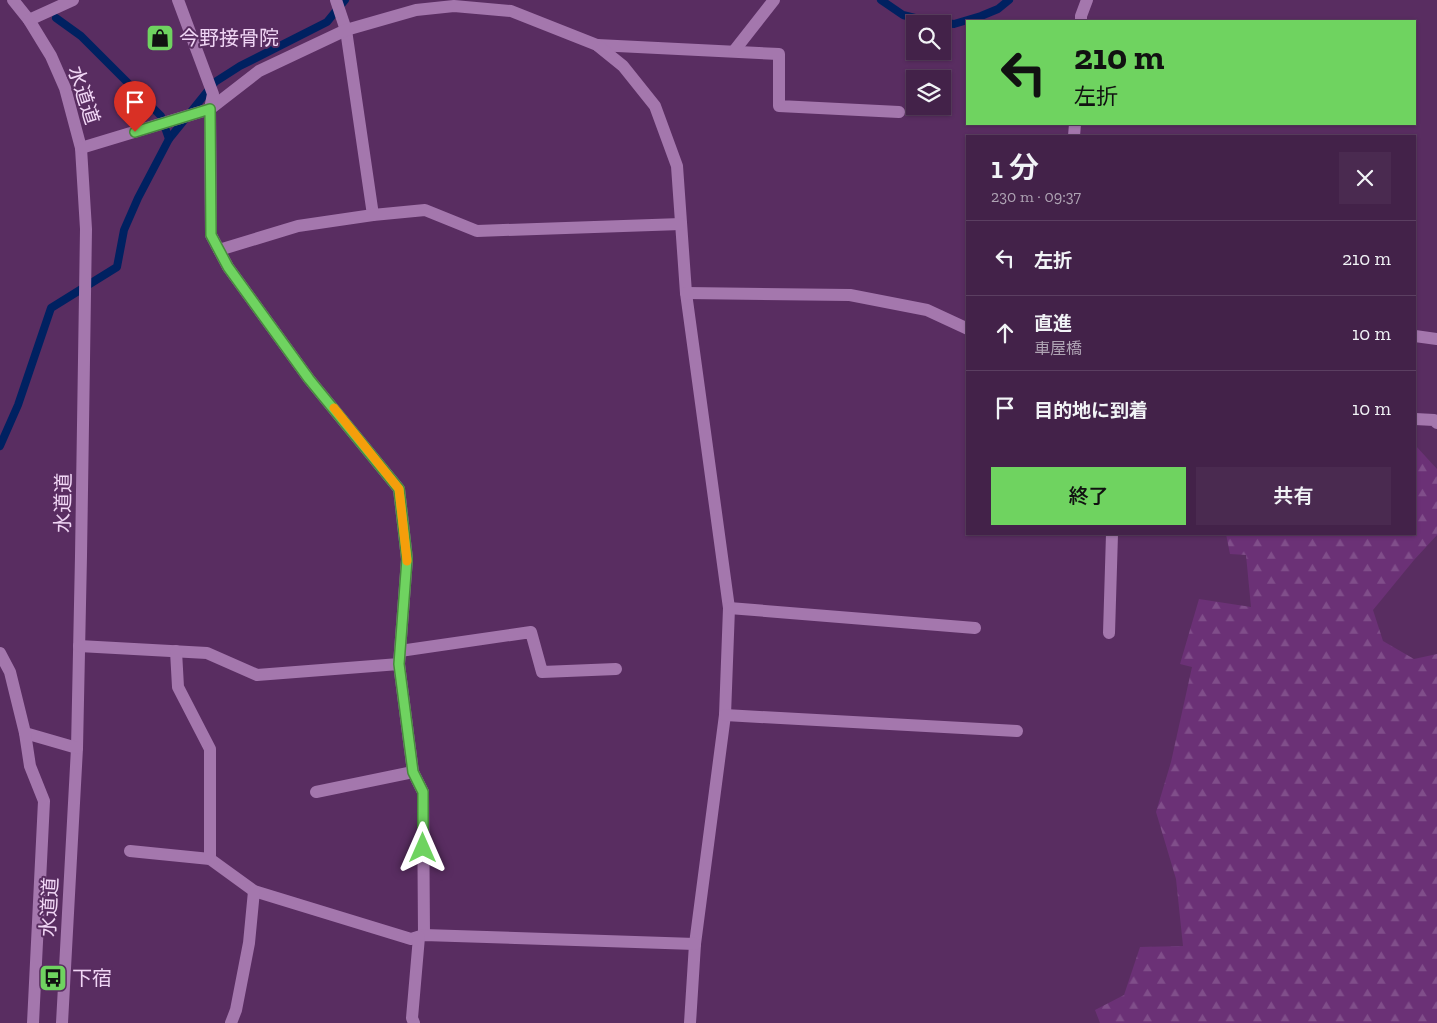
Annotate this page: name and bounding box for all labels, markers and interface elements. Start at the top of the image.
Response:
map controls [906,15,951,115]
button: search [906,15,951,60]
shop icon: 今野接骨院 [145,23,175,53]
place label: 今野接骨院 [179,26,279,50]
text: 210 m [1074,36,1164,78]
icon: left [991,40,1056,105]
street label: 水道道 [63,63,105,127]
button: layers [906,70,951,115]
pin [114,81,156,132]
text: 左折 [1074,83,1118,110]
icon: arrive [121,88,149,116]
text: 1 分 [991,150,1039,186]
button: close [1339,152,1391,204]
text: 230 m · 09:37 [991,187,1081,206]
icon: left [991,244,1019,272]
text: 210 m [1342,247,1391,270]
text: 左折 [1034,249,1072,272]
text: 直進 [1034,312,1072,335]
icon: ahead [991,319,1019,347]
text: 10 m [1352,322,1391,345]
text: 車屋橋 [1034,339,1082,358]
icon: arrive [991,394,1019,422]
text: 10 m [1352,397,1391,420]
text: 目的地に到着 [1034,399,1148,422]
button: 終了 [991,467,1186,525]
button: 共有 [1196,467,1391,525]
street label: 水道道 [50,473,76,533]
position arrow [396,821,448,873]
street label: 水道道 [35,876,63,938]
bus stop icon: 下宿 [38,963,68,993]
place label: 下宿 [72,966,112,990]

